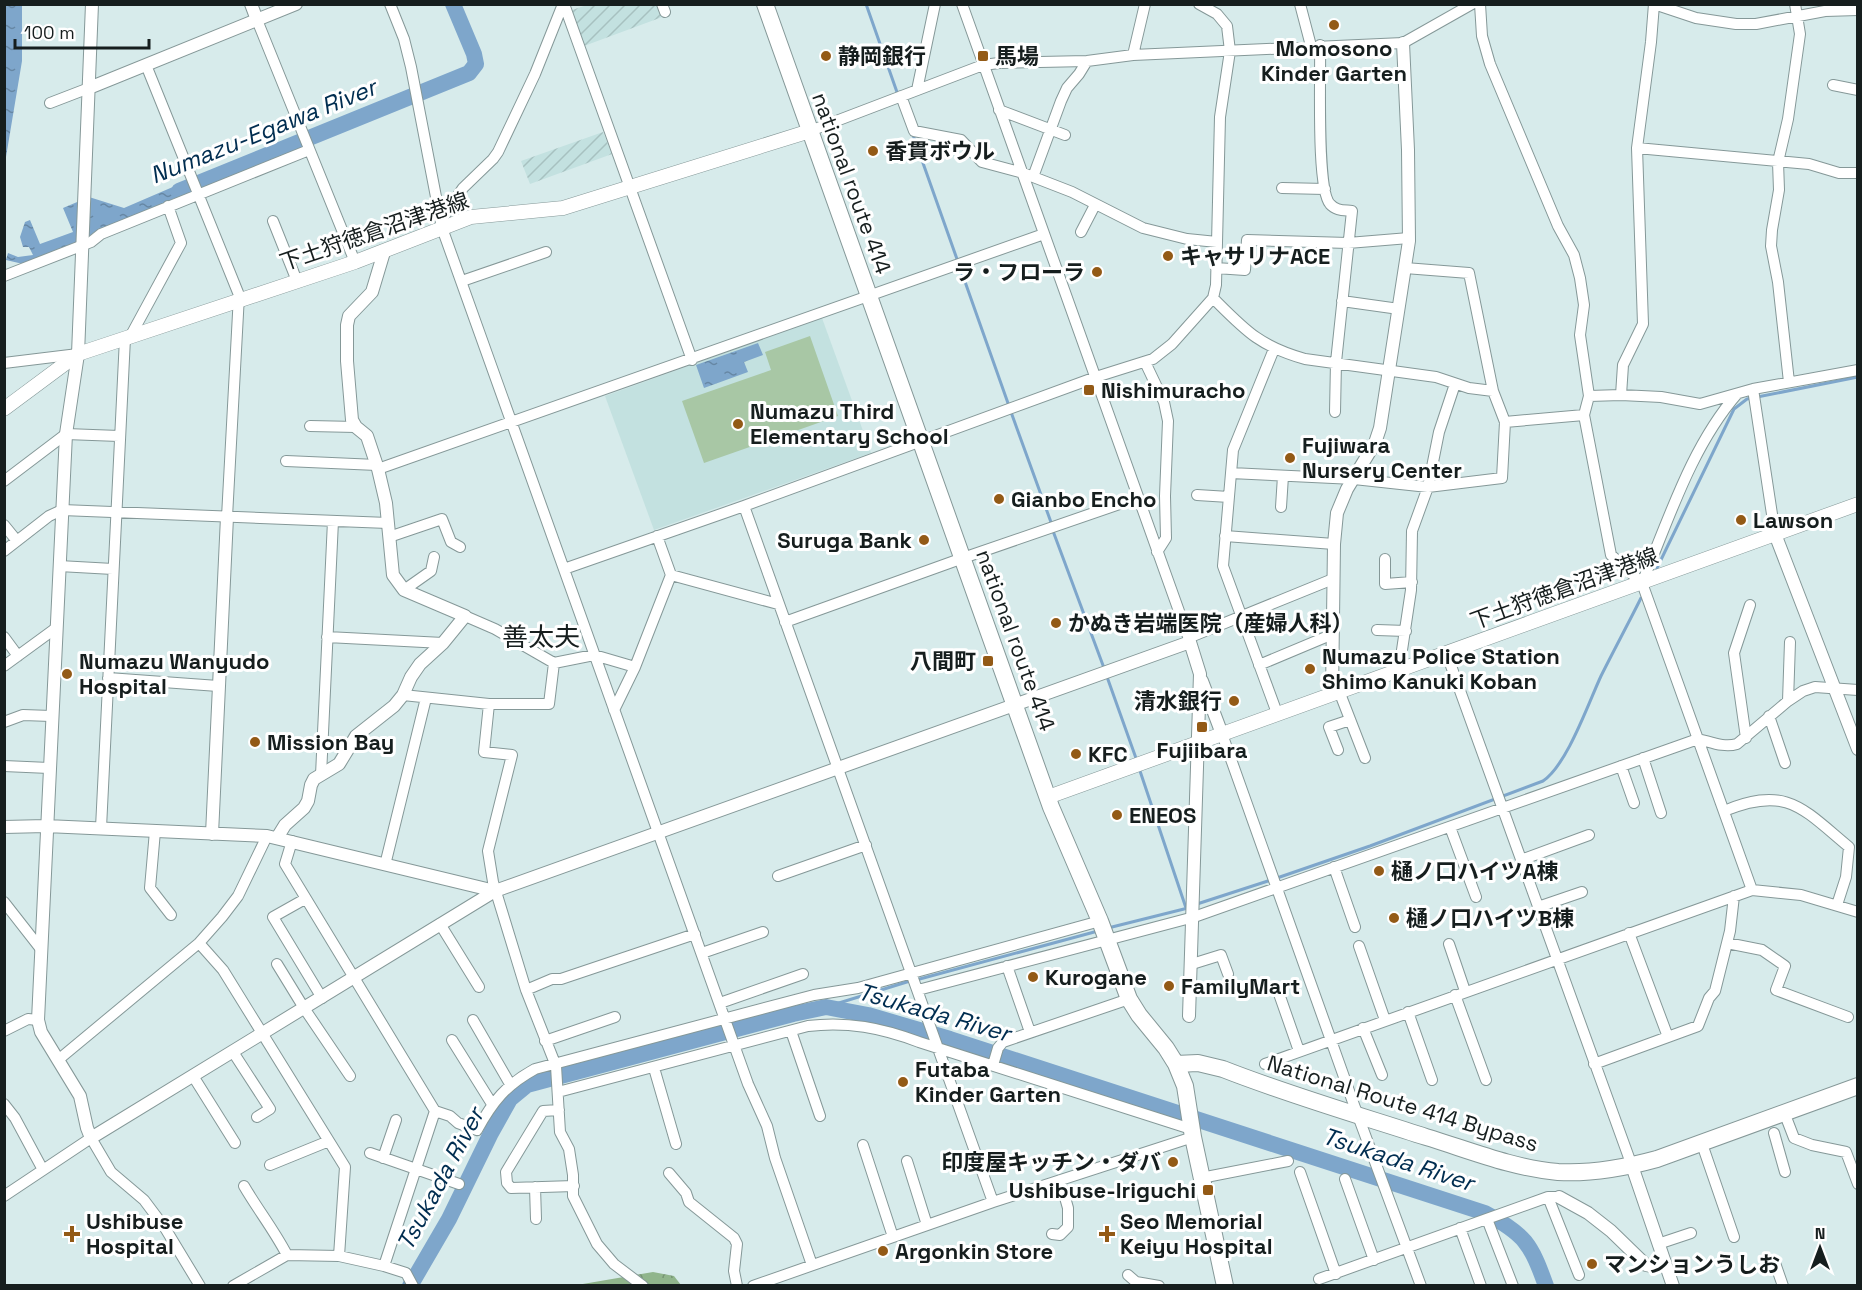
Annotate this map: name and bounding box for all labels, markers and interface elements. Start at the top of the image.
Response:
scale bar [15,12,148,50]
marker: Momosono Kinder Garten [1327,18,1341,32]
text: 100 m [24,21,75,44]
place label: Momosono Kinder Garten [1261,34,1407,87]
place label: 静岡銀行 [838,42,926,70]
place label: 馬場 [995,42,1039,70]
marker: 静岡銀行 [819,49,833,63]
marker: 馬場 [976,49,990,63]
water label: Numazu-Egawa River [145,70,383,191]
street label: national route 414 [806,88,898,278]
place label: 香貫ボウル [885,137,995,165]
marker: 香貫ボウル [866,144,880,158]
street label: 下土狩徳倉沼津港線 [276,186,472,276]
place label: キャサリナACE [1180,242,1330,270]
marker: キャサリナACE [1161,249,1175,263]
place label: ラ・フローラ [953,258,1085,286]
marker: ラ・フローラ [1090,265,1104,279]
place label: Nishimuracho [1101,376,1246,404]
marker: Nishimuracho [1082,383,1096,397]
place label: Numazu Third Elementary School [750,397,949,450]
marker: Numazu Third Elementary School [731,417,745,431]
place label: Fujiwara Nursery Center [1302,431,1462,484]
marker: Fujiwara Nursery Center [1283,451,1297,465]
place label: Gianbo Encho [1011,485,1156,513]
marker: Gianbo Encho [992,492,1006,506]
place label: Lawson [1753,506,1833,534]
marker: Lawson [1734,513,1748,527]
place label: Suruga Bank [777,526,913,554]
marker: Suruga Bank [917,533,931,547]
street label: 下土狩徳倉沼津港線 [1466,541,1662,635]
street label: national route 414 [970,545,1062,735]
place label: かぬき岩端医院（産婦人科） [1068,609,1354,637]
marker: かぬき岩端医院（産婦人科） [1049,616,1063,630]
district label: 善太夫 [502,620,580,654]
place label: Numazu Police Station Shimo Kanuki Koban [1322,642,1560,695]
place label: Numazu Wanyudo Hospital [79,647,270,700]
place label: 八間町 [910,647,976,675]
marker: 八間町 [981,654,995,668]
marker: Numazu Police Station Shimo Kanuki Koban [1303,662,1317,676]
marker: Numazu Wanyudo Hospital [60,667,74,681]
place label: 清水銀行 [1134,687,1222,715]
marker: 清水銀行 [1227,694,1241,708]
marker: Fujiibara [1195,720,1209,734]
place label: Mission Bay [267,728,394,756]
marker: Mission Bay [248,735,262,749]
place label: Fujiibara [1157,736,1248,764]
place label: KFC [1088,740,1128,768]
marker: KFC [1069,747,1083,761]
place label: ENEOS [1129,801,1196,829]
marker: ENEOS [1110,808,1124,822]
place label: 樋ノ口ハイツA棟 [1391,857,1559,885]
marker: 樋ノ口ハイツA棟 [1372,864,1386,878]
place label: 樋ノ口ハイツB棟 [1406,904,1574,932]
marker: 樋ノ口ハイツB棟 [1387,911,1401,925]
place label: Kurogane [1045,963,1147,991]
marker: Kurogane [1026,970,1040,984]
place label: FamilyMart [1181,972,1300,1000]
water label: Tsukada River [854,975,1017,1049]
marker: FamilyMart [1162,979,1176,993]
street label: National Route 414 Bypass [1264,1048,1542,1158]
place label: Futaba Kinder Garten [915,1055,1061,1108]
marker: Futaba Kinder Garten [896,1075,910,1089]
water label: Tsukada River [389,1100,492,1256]
water label: Tsukada River [1318,1120,1481,1199]
place label: 印度屋キッチン・ダバ [941,1148,1161,1176]
marker: 印度屋キッチン・ダバ [1166,1155,1180,1169]
place label: Ushibuse-Iriguchi [1009,1176,1196,1204]
marker: Ushibuse-Iriguchi [1201,1183,1215,1197]
place label: Ushibuse Hospital [86,1207,184,1260]
place label: Seo Memorial Keiyu Hospital [1120,1207,1273,1260]
north arrow [1790,1218,1850,1278]
text: N [1815,1223,1825,1244]
marker: Ushibuse Hospital [63,1225,81,1243]
marker: Seo Memorial Keiyu Hospital [1098,1225,1116,1243]
place label: Argonkin Store [895,1237,1053,1265]
marker: Argonkin Store [876,1244,890,1258]
place label: マンションうしお [1604,1250,1780,1278]
marker: マンションうしお [1585,1257,1599,1271]

